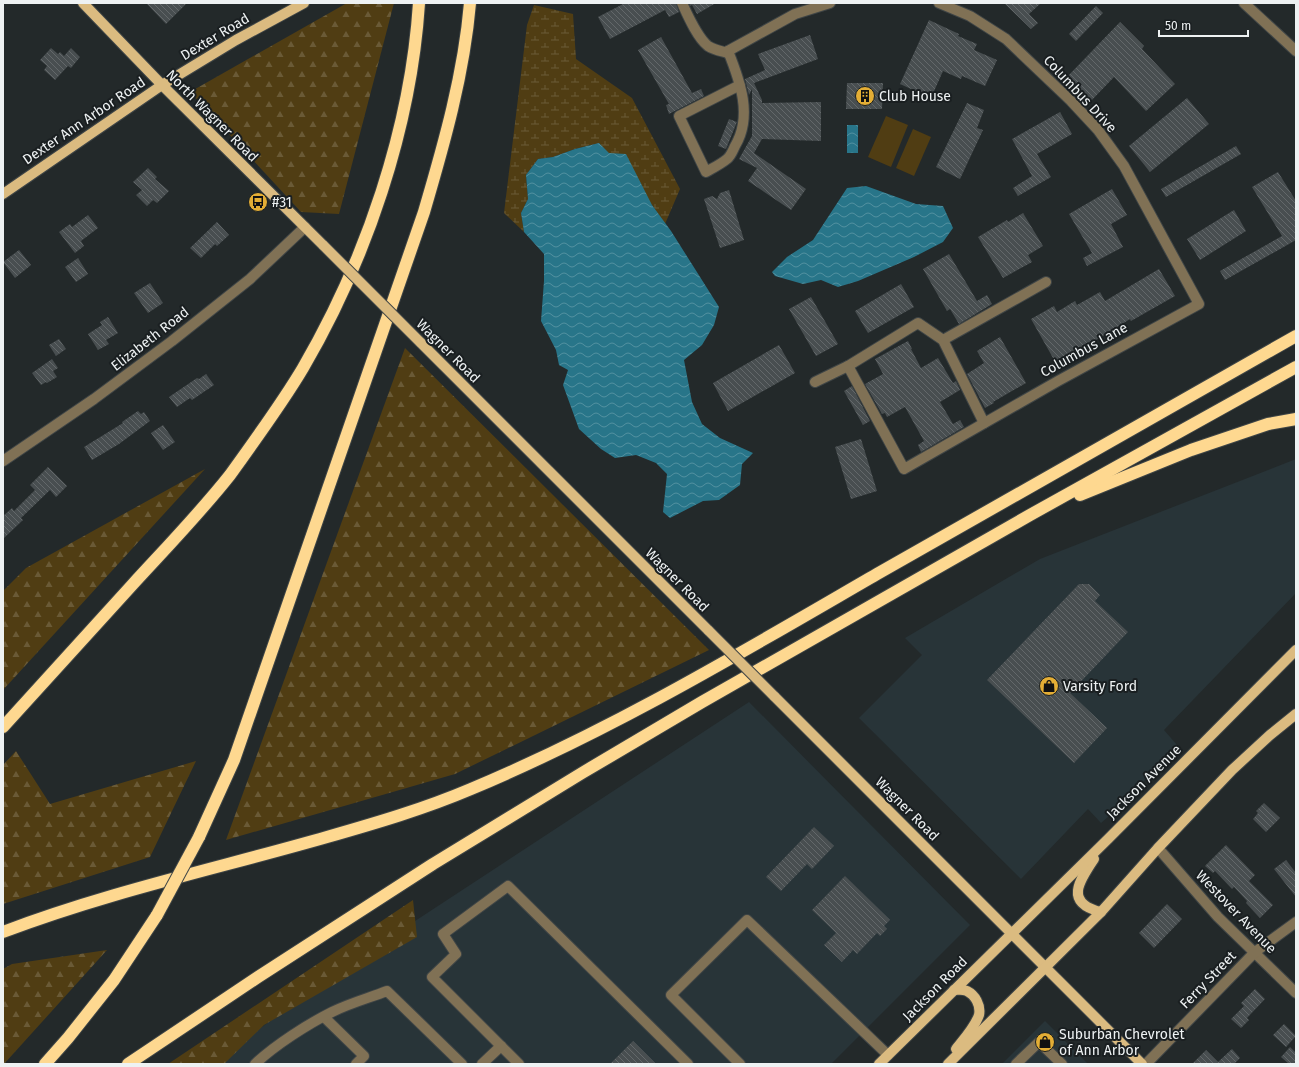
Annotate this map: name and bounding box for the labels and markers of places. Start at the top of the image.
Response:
building icon: Club House [854,85,876,107]
place label: Club House [879,88,951,105]
bus stop icon: #31 [247,191,269,213]
place label: #31 [272,194,292,211]
shop icon: Varsity Ford [1038,675,1060,697]
place label: Varsity Ford [1063,678,1137,695]
place label: Suburban Chevrolet of Ann Arbor [1059,1026,1186,1059]
shop icon: Suburban Chevrolet of Ann Arbor [1034,1031,1056,1053]

